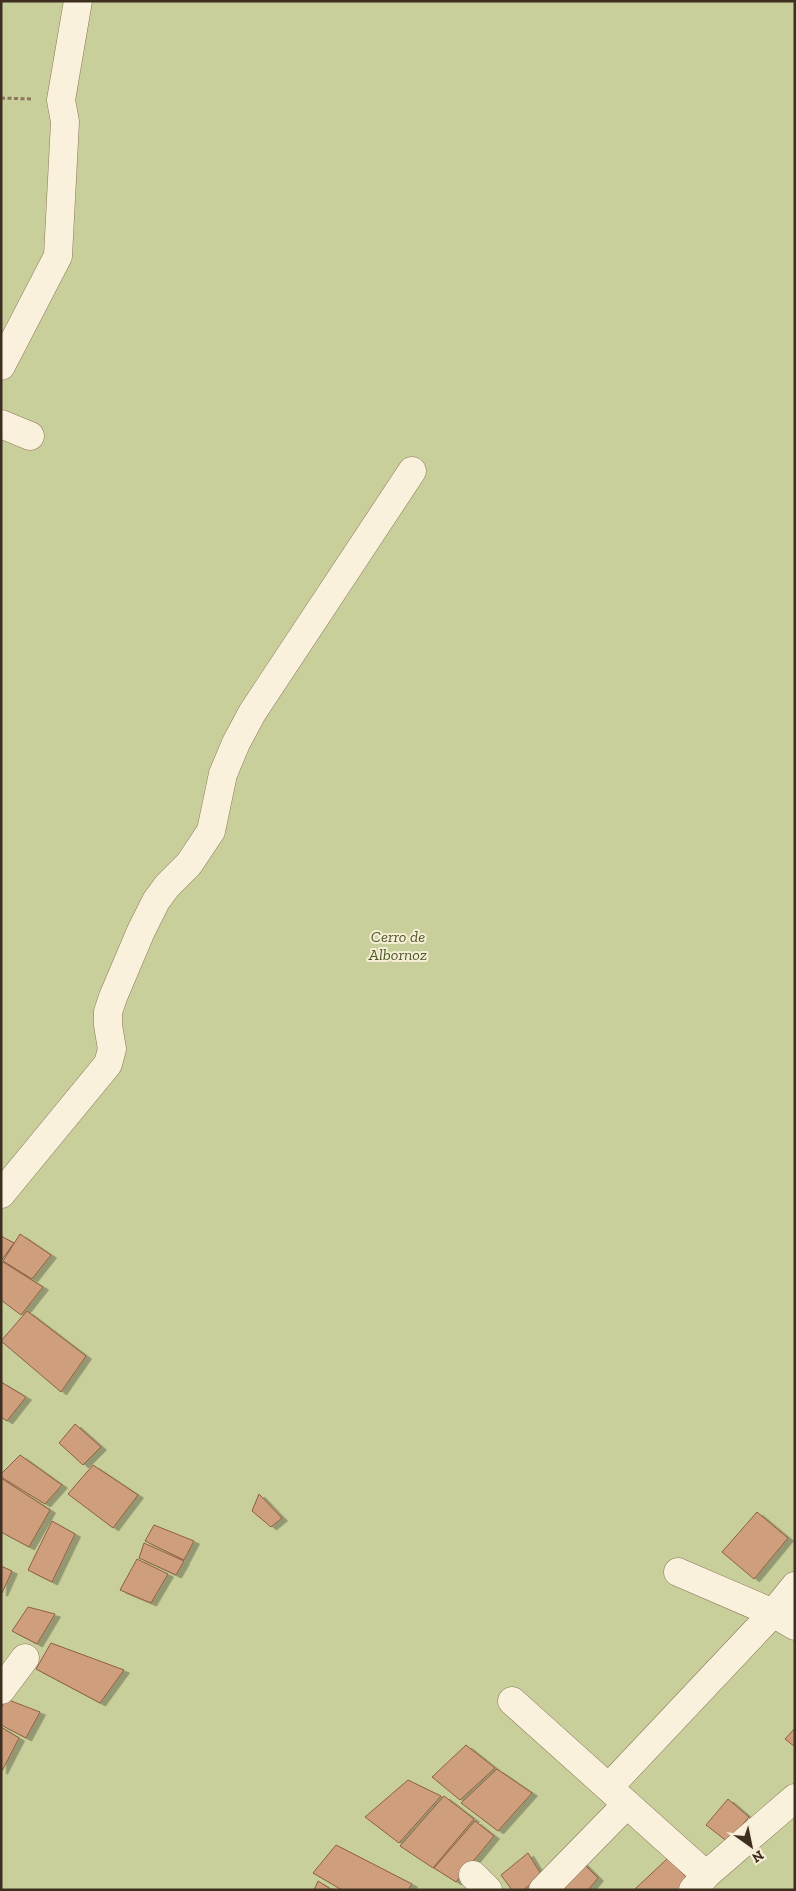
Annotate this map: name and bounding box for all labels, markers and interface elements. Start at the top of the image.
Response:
park label: Cerro de Albornoz [368,927,427,964]
north arrow [726,1821,776,1871]
text: N [748,1846,767,1867]

